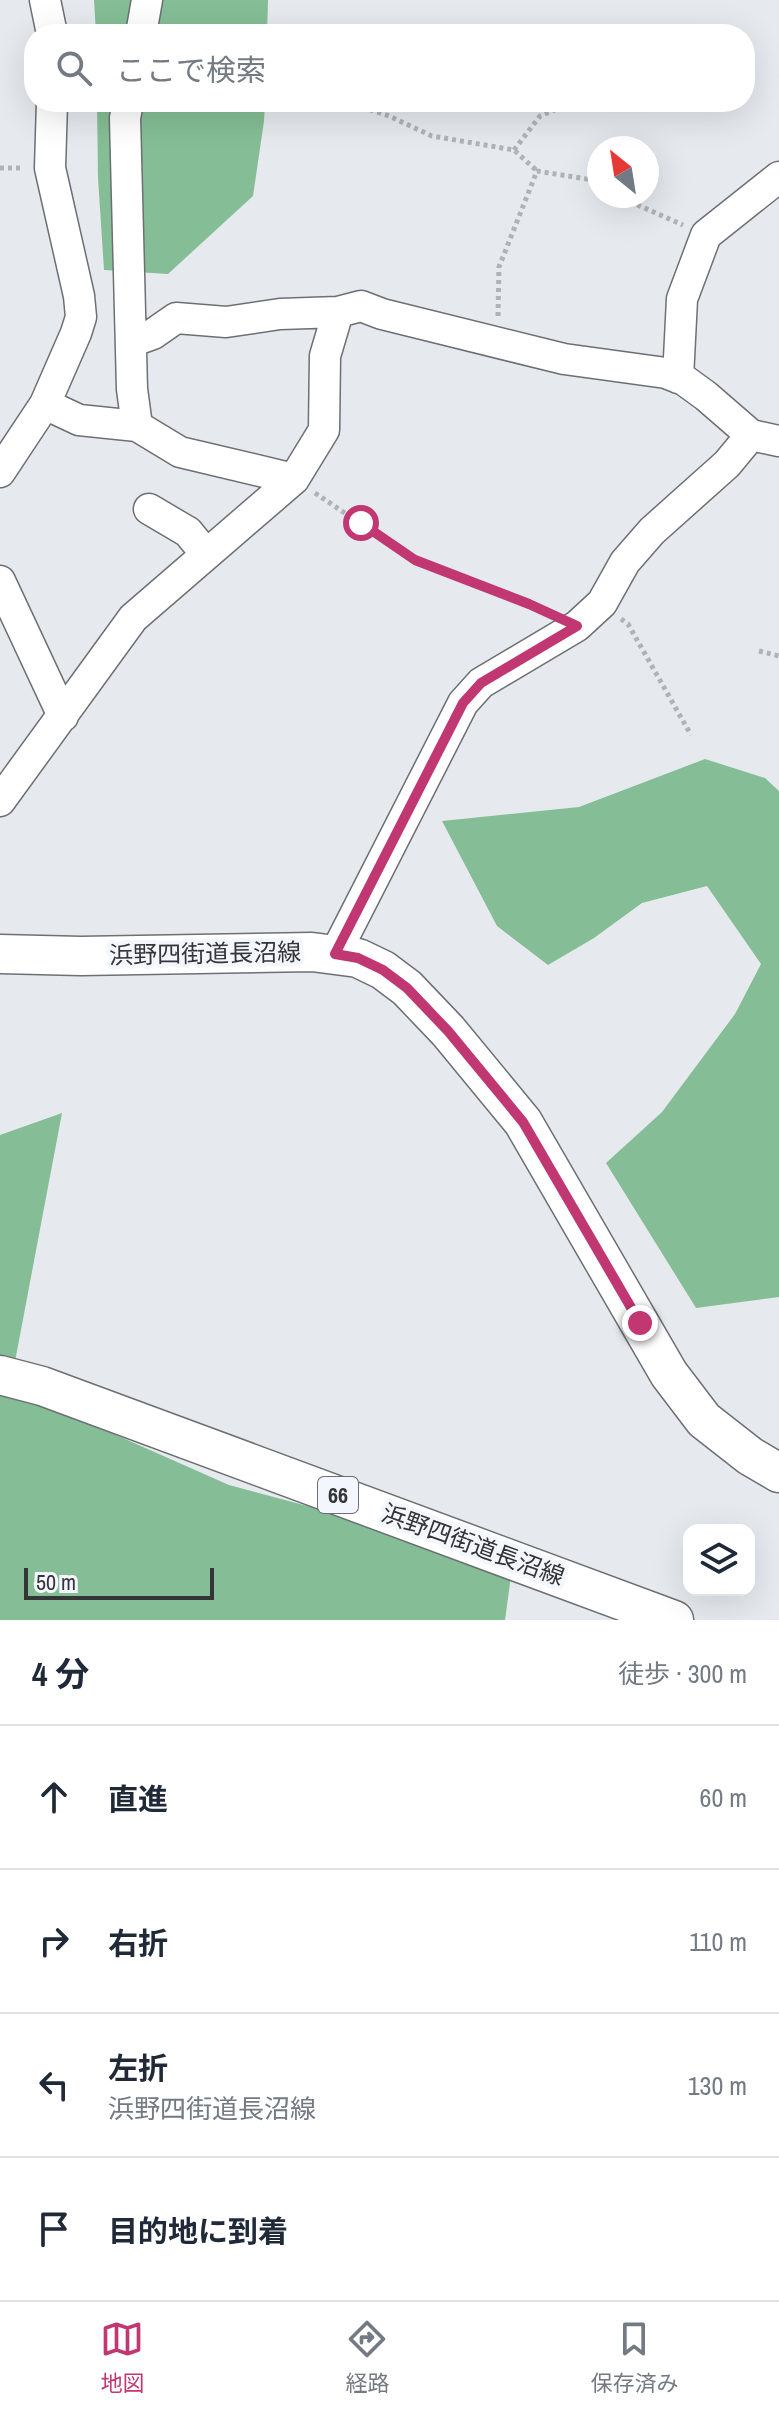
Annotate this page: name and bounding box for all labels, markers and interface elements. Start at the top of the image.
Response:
search box [24,24,755,112]
icon: search [52,46,96,90]
text: ここで検索 [116,50,266,90]
north arrow [587,136,659,208]
route start [343,505,379,541]
street label: 浜野四街道長沼線 [109,935,301,971]
route end [622,1305,658,1341]
road number: 66 [318,1477,358,1513]
street label: 浜野四街道長沼線 [378,1496,569,1592]
map controls [683,1524,755,1596]
button: layers [683,1524,755,1596]
scale bar [24,1564,214,1600]
text: 50 m [36,1567,76,1597]
text: 4 分 [32,1651,89,1697]
text: 徒歩 · 300 m [618,1656,747,1691]
icon: ahead [32,1775,76,1819]
text: 直進 [108,1779,168,1819]
text: 60 m [700,1780,747,1815]
icon: right [32,1919,76,1963]
text: 右折 [108,1923,168,1963]
text: 110 m [689,1924,747,1959]
text: 左折 [108,2048,168,2088]
icon: left [32,2063,76,2107]
text: 130 m [688,2068,747,2103]
text: 浜野四街道長沼線 [108,2091,316,2126]
icon: arrive [32,2207,76,2251]
text: 目的地に到着 [108,2211,288,2251]
tab: 地図 [100,2317,145,2398]
tab: 経路 [345,2317,390,2398]
tab: 保存済み [590,2317,679,2398]

